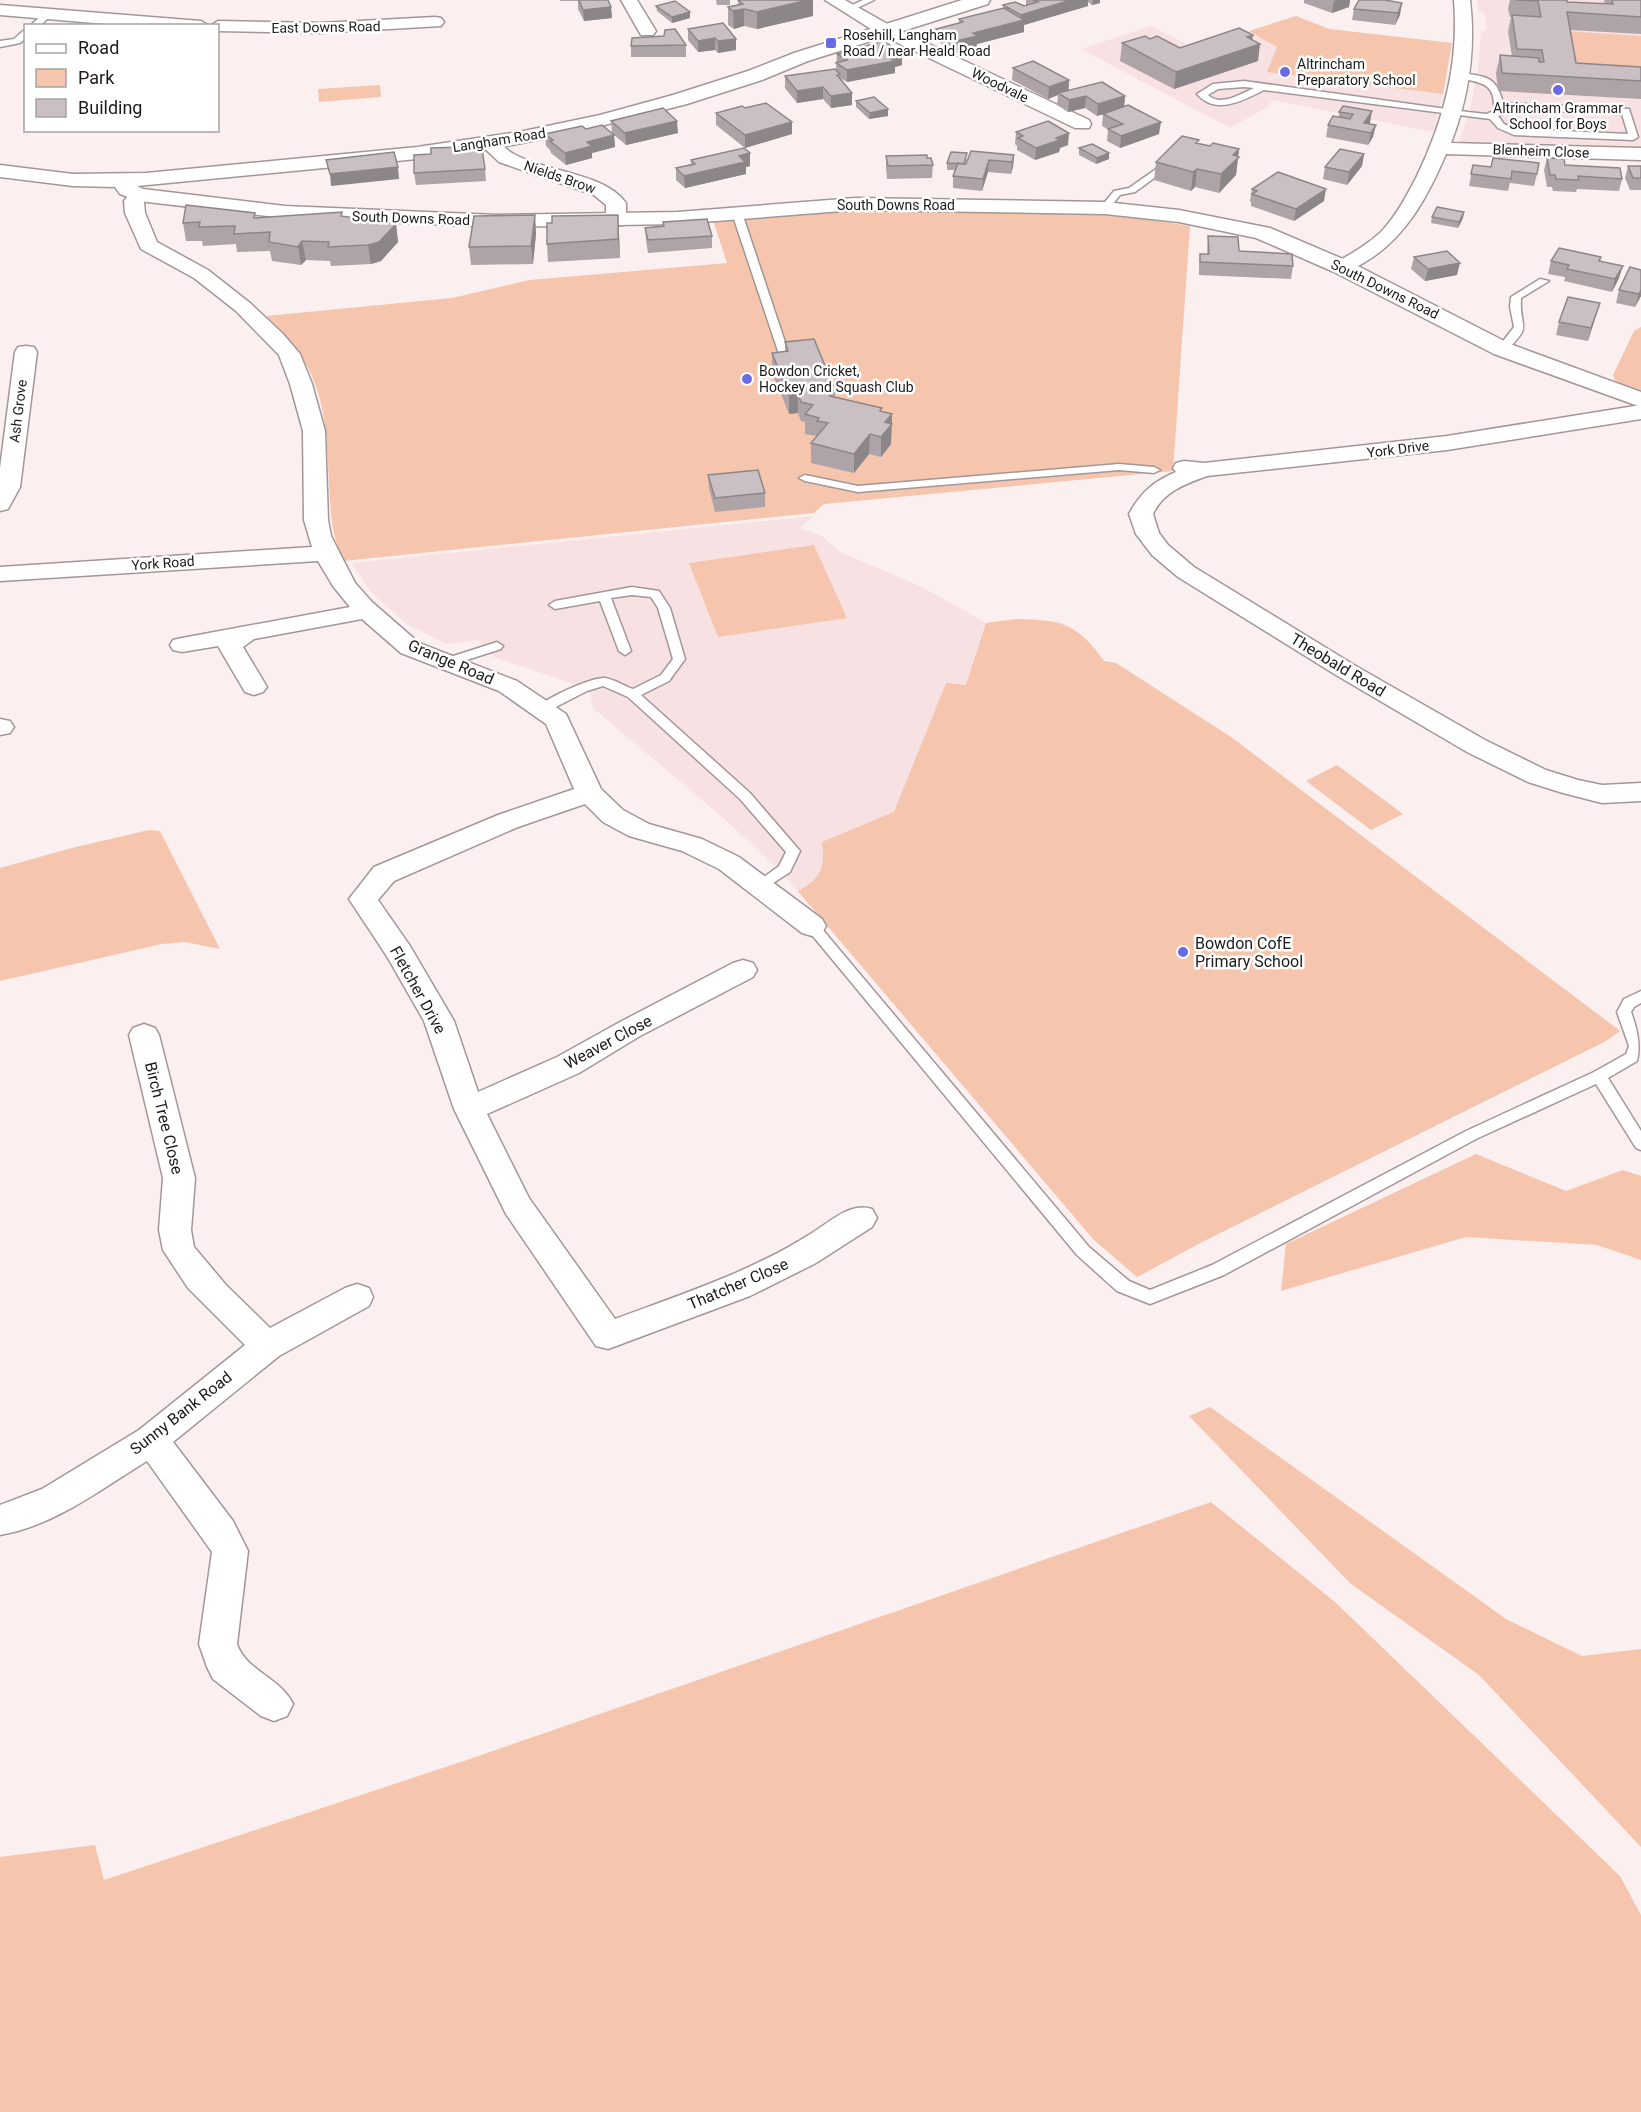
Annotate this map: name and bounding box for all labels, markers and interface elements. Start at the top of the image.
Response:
street label: East Downs Road [271,18,381,36]
legend [24,24,219,132]
place label: Rosehill, Langham Road / near Heald Road [843,27,991,59]
marker: Rosehill, Langham Road / near Heald Road [824,36,838,50]
text: Road [78,37,119,58]
place label: Altrincham Preparatory School [1297,56,1416,88]
street label: Woodvale [969,64,1031,106]
marker: Altrincham Preparatory School [1278,65,1292,79]
text: Park [78,67,115,88]
marker: Altrincham Grammar School for Boys [1551,83,1565,97]
text: Building [78,97,142,118]
place label: Altrincham Grammar School for Boys [1493,100,1623,132]
street label: Langham Road [451,125,547,155]
street label: Blenheim Close [1492,141,1590,161]
street label: Nields Brow [522,157,598,197]
street label: South Downs Road [837,197,955,213]
street label: South Downs Road [352,208,470,228]
street label: South Downs Road [1328,256,1442,322]
place label: Bowdon Cricket, Hockey and Squash Club [759,363,914,395]
marker: Bowdon Cricket, Hockey and Squash Club [740,372,754,386]
street label: Ash Grove [6,378,30,444]
street label: York Drive [1366,437,1430,461]
street label: York Road [131,553,195,573]
street label: Theobald Road [1287,629,1389,701]
street label: Grange Road [405,635,497,689]
place label: Bowdon CofE Primary School [1195,934,1303,971]
street label: Fletcher Drive [386,943,450,1037]
marker: Bowdon CofE Primary School [1176,945,1190,959]
street label: Weaver Close [561,1011,655,1073]
street label: Birch Tree Close [141,1060,187,1176]
street label: Thatcher Close [685,1254,791,1314]
street label: Sunny Bank Road [126,1367,236,1459]

